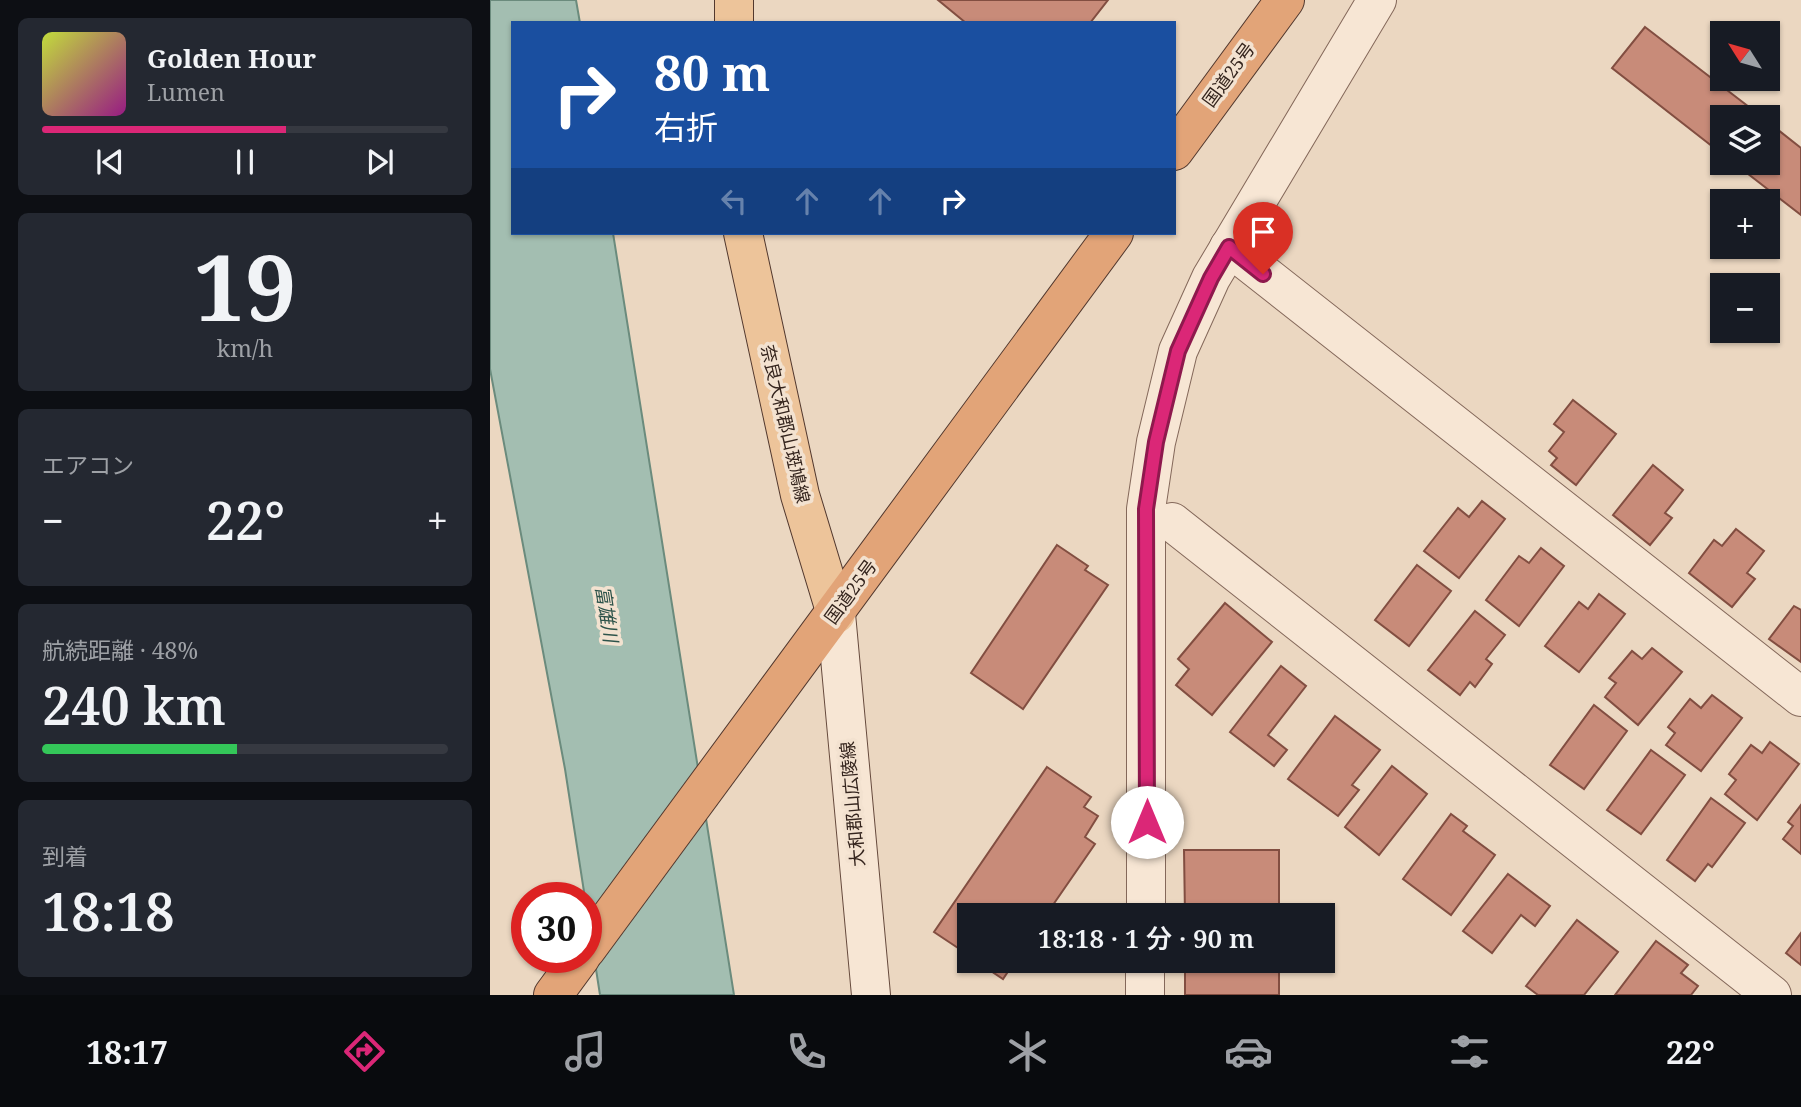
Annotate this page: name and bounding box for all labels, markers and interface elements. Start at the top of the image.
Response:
north arrow [1710,21,1780,91]
map controls [1710,21,1780,343]
street label: 国道25号 [1197,37,1260,111]
text: 80 m [654,39,770,105]
text: Golden Hour [147,40,316,76]
icon: right [539,49,630,140]
text: Lumen [147,76,225,108]
text: 右折 [654,105,718,148]
button: layers [1710,105,1780,175]
icon: previous [91,143,129,181]
icon: pause [226,143,264,181]
icon: next [361,143,399,181]
icon: left [715,182,753,220]
icon: ahead [788,182,826,220]
icon: ahead [861,182,899,220]
icon: right [934,182,972,220]
button: + [1710,189,1780,259]
pin [1233,202,1293,274]
icon: arrive [1244,213,1282,251]
text: 19 [194,224,296,348]
button: − [1710,273,1780,343]
text: km/h [217,332,273,364]
street label: 奈良大和郡山斑鳩線 [756,342,816,505]
text: エアコン [42,449,134,481]
text: 22° [206,484,285,555]
text: − [42,494,64,546]
text: + [427,494,448,546]
street label: 国道25号 [819,554,882,628]
water label: 富雄川 [590,584,625,646]
text: 航続距離 · 48% [42,634,198,666]
text: 240 km [42,669,226,740]
street label: 大和郡山広陵線 [835,740,869,868]
position arrow [1110,785,1184,859]
text: 到着 [42,840,88,872]
text: 18:18 [42,875,175,946]
speed limit sign: 30 [511,882,602,973]
text: 18:18 · 1 分 · 90 m [1038,920,1254,956]
icon: directions [340,1027,389,1076]
icon: music [561,1027,610,1076]
icon: phone [782,1027,831,1076]
icon: climate [1003,1027,1052,1076]
icon: car [1224,1027,1273,1076]
icon: filters [1445,1027,1494,1076]
text: 18:17 [86,1030,168,1073]
text: 22° [1666,1030,1715,1073]

